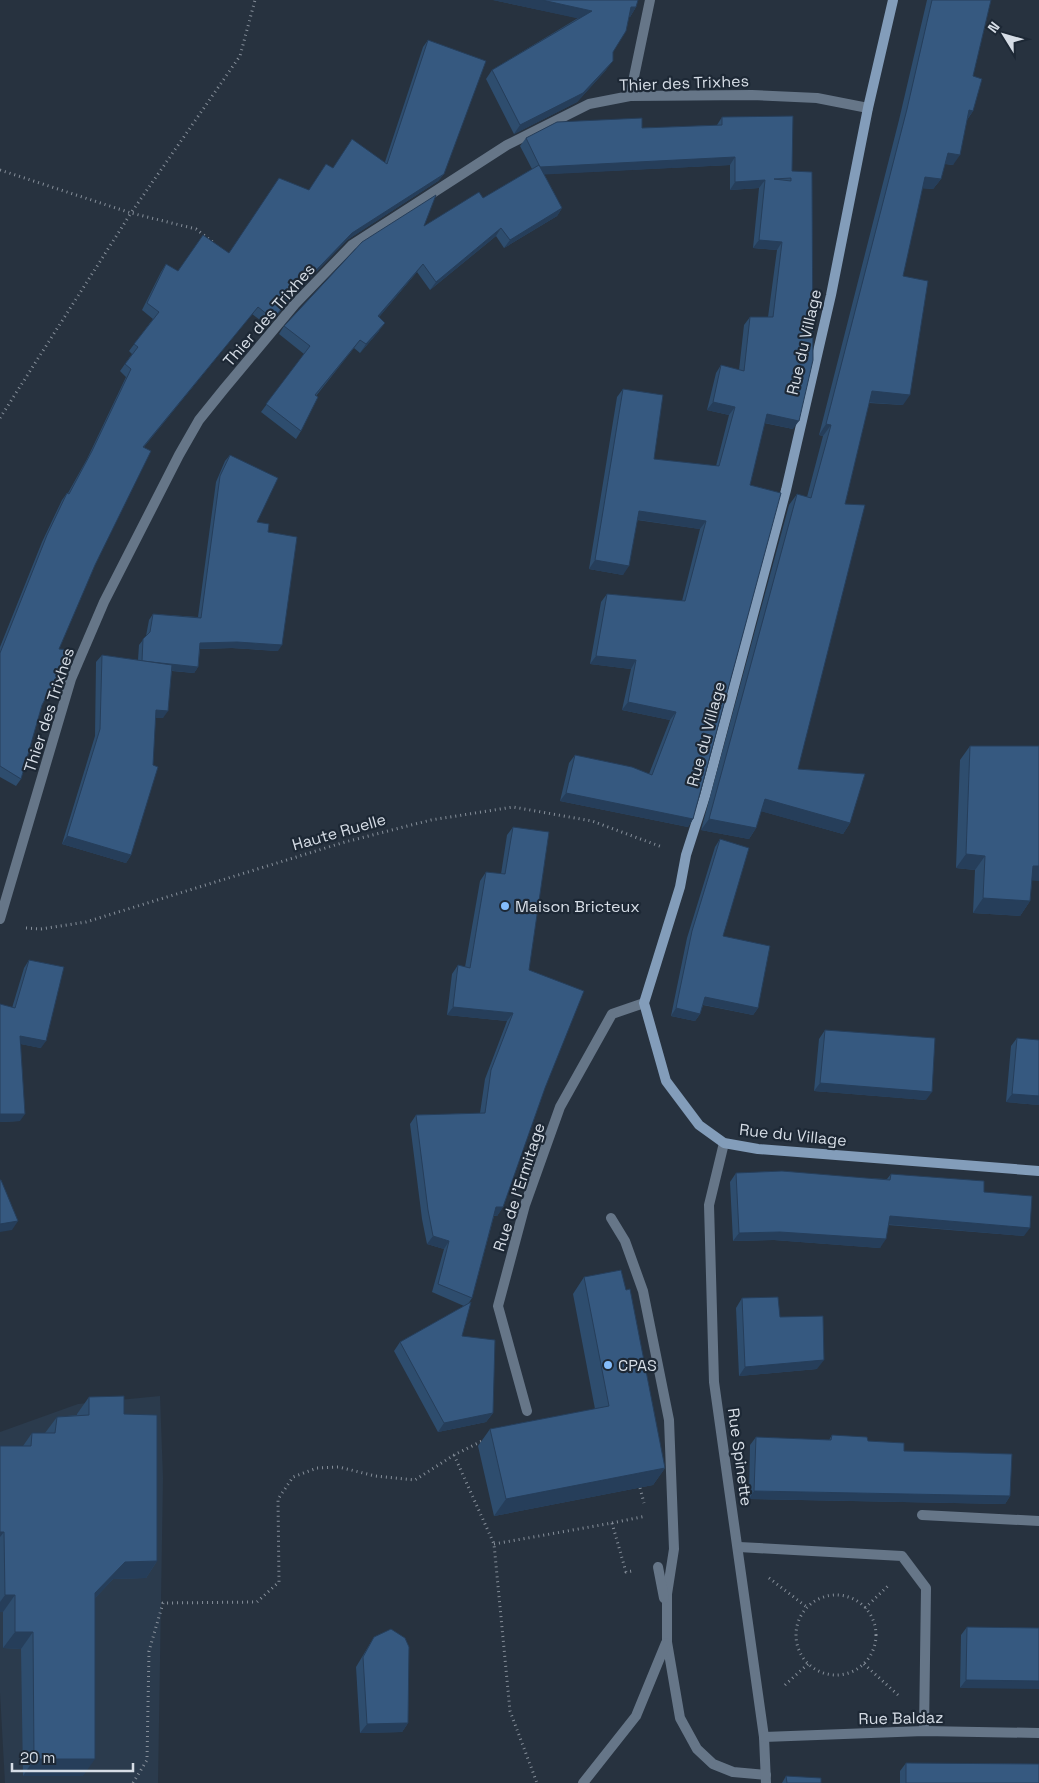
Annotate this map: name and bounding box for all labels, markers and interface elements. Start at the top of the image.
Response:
north arrow [979,10,1029,60]
text: N [984,18,1004,36]
street label: Thier des Trixhes [619,70,749,96]
street label: Thier des Trixhes [218,259,320,371]
street label: Rue du Village [782,287,826,397]
street label: Thier des Trixhes [19,645,79,775]
street label: Rue du Village [682,679,730,789]
street label: Haute Ruelle [290,809,388,855]
place label: Maison Bricteux [515,896,640,917]
marker: Maison Bricteux [499,900,511,912]
street label: Rue du Village [738,1119,848,1151]
street label: Rue de l'Ermitage [488,1120,550,1254]
place label: CPAS [618,1355,657,1376]
marker: CPAS [602,1359,614,1371]
street label: Rue Spinette [723,1407,757,1507]
street label: Rue Baldaz [858,1707,944,1729]
scale bar [12,1740,134,1772]
text: 20 m [20,1748,55,1767]

